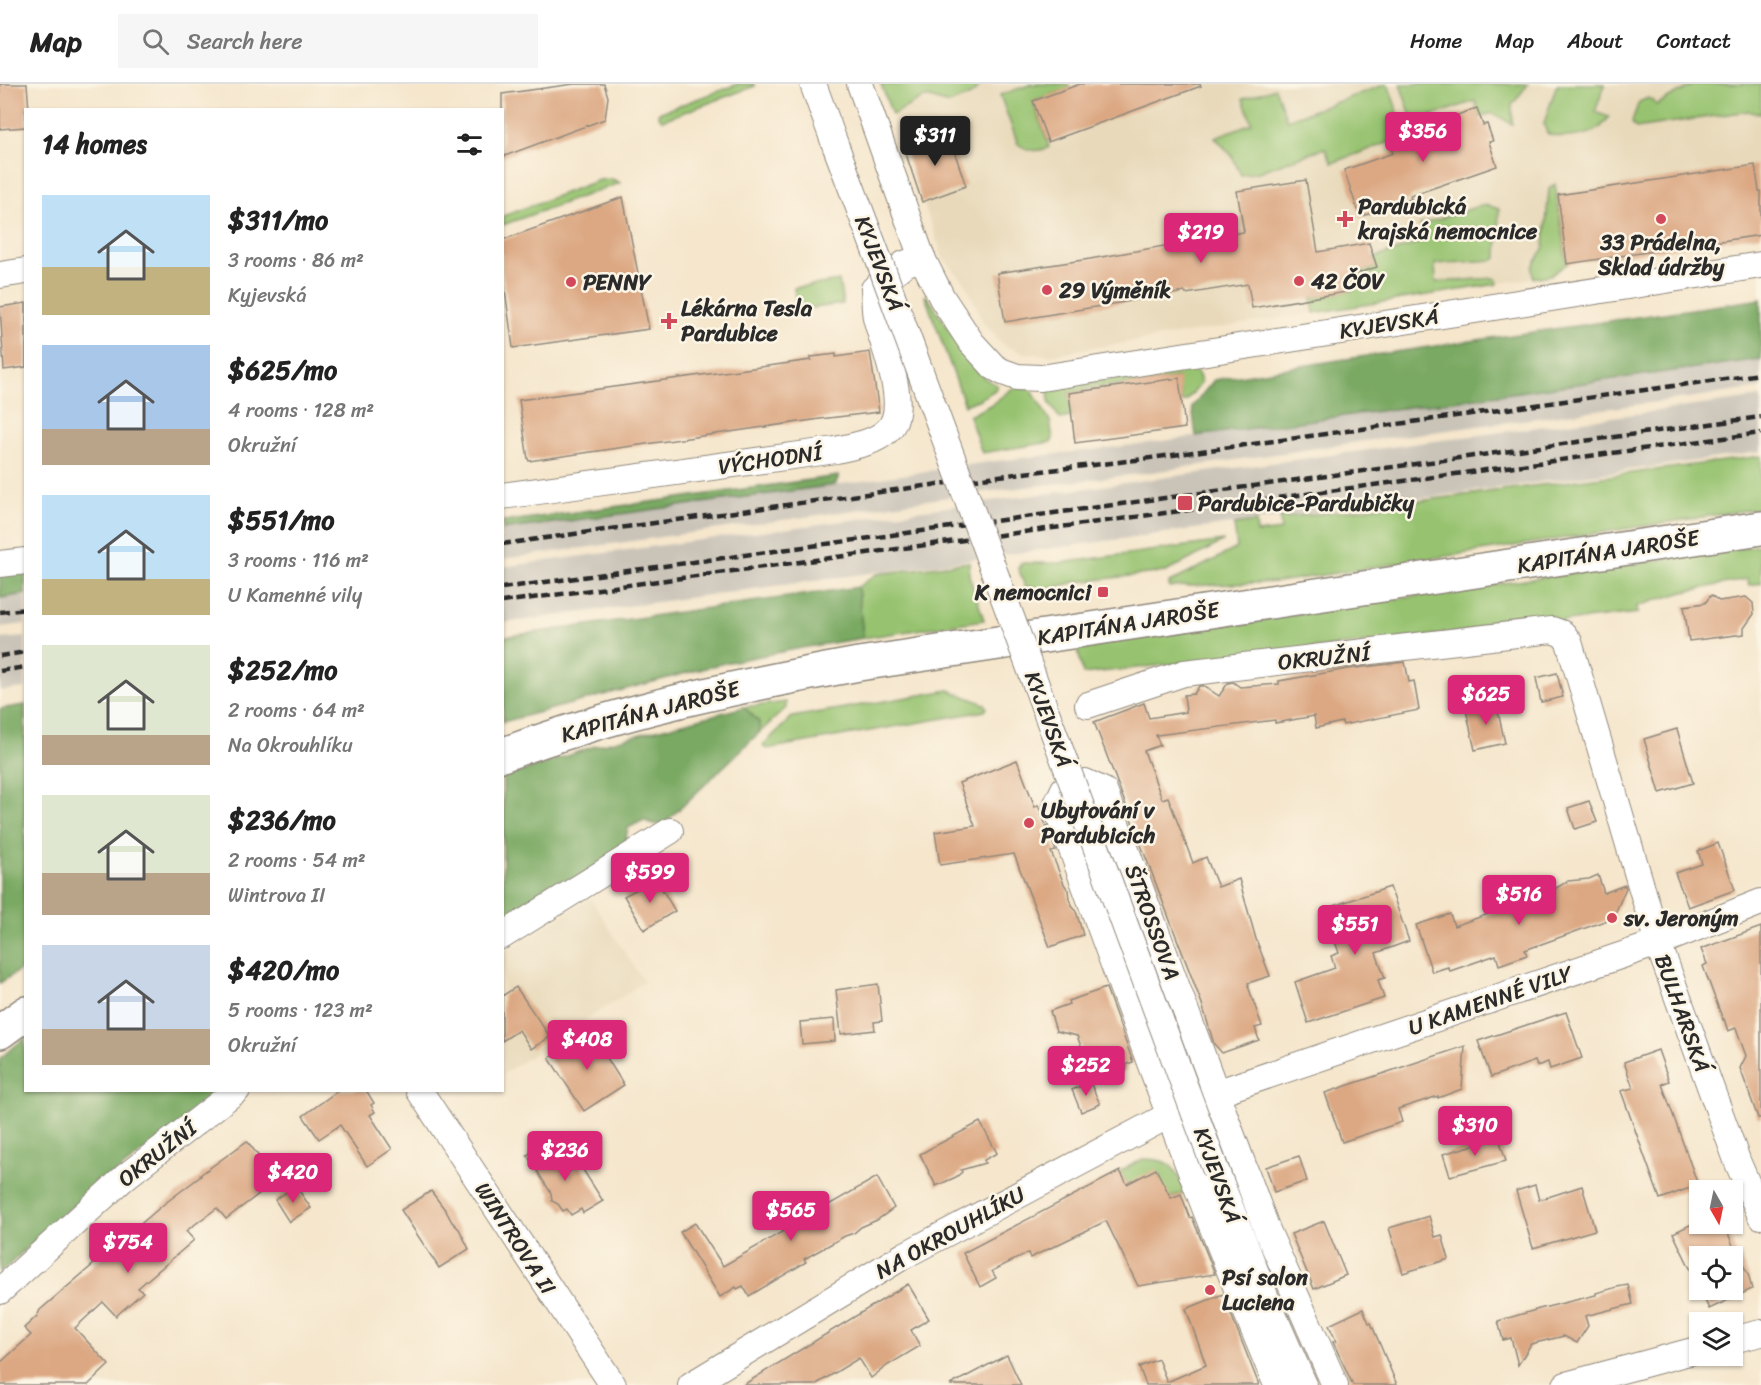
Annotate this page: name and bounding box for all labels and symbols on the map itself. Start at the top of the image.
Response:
pin: $356 [1387,112,1459,163]
pin: $311 [899,116,971,167]
place label: Pardubická krajská nemocnice [1357,187,1538,251]
street label: KYJEVSKÁ [843,209,917,319]
marker: Pardubická krajská nemocnice [1336,210,1354,228]
marker: 33 Prádelna, Sklad údržby [1654,212,1668,226]
pin: $219 [1165,213,1237,264]
place label: 33 Prádelna, Sklad údržby [1597,223,1725,287]
place label: 42 ČOV [1310,262,1385,301]
place label: PENNY [583,263,652,302]
place label: 29 Výměník [1058,271,1172,310]
marker: 42 ČOV [1292,274,1306,288]
marker: PENNY [564,275,578,289]
marker: 29 Výměník [1040,283,1054,297]
place label: Lékárna Tesla Pardubice [681,289,813,353]
street label: KYJEVSKÁ [1337,296,1444,351]
marker: Lékárna Tesla Pardubice [662,314,676,328]
street label: VÝCHODNÍ [716,433,826,486]
place label: Pardubice-Pardubičky [1198,484,1415,523]
marker: Pardubice-Pardubičky [1176,494,1194,512]
street label: KAPITÁNA JAROŠE [1514,518,1704,585]
place label: K nemocnici [974,573,1093,612]
marker: K nemocnici [1096,585,1110,599]
street label: KAPITÁNA JAROŠE [1034,590,1224,657]
street label: OKRUŽNÍ [1276,633,1373,682]
street label: KYJEVSKÁ [1013,665,1085,775]
street label: KAPITÁNA JAROŠE [556,668,746,754]
pin: $625 [1450,675,1522,726]
place label: Ubytování v Pardubicích [1041,791,1156,855]
marker: Ubytování v Pardubicích [1022,816,1036,830]
pin: $599 [614,853,686,904]
street label: ŠTROSSOVA [1114,859,1192,986]
pin: $516 [1483,875,1555,926]
place label: sv. Jeroným [1623,899,1739,938]
pin: $551 [1319,905,1391,956]
marker: sv. Jeroným [1605,911,1619,925]
street label: BULHARSKÁ [1643,949,1723,1080]
street label: U KAMENNÉ VILY [1403,953,1579,1047]
pin: $408 [551,1020,623,1071]
pin: $252 [1050,1046,1122,1097]
pin: $310 [1439,1106,1511,1157]
street label: OKRUŽNÍ [109,1109,207,1197]
street label: KYJEVSKÁ [1182,1121,1254,1231]
pin: $236 [529,1131,601,1182]
pin: $420 [257,1153,329,1204]
street label: WINTROVA II [464,1174,567,1303]
street label: NA OKROUHLÍKU [868,1175,1033,1290]
north arrow [1689,1180,1743,1234]
pin: $565 [755,1191,827,1242]
pin: $754 [92,1223,164,1274]
place label: Psí salon Luciena [1222,1258,1308,1322]
marker: Psí salon Luciena [1203,1283,1217,1297]

